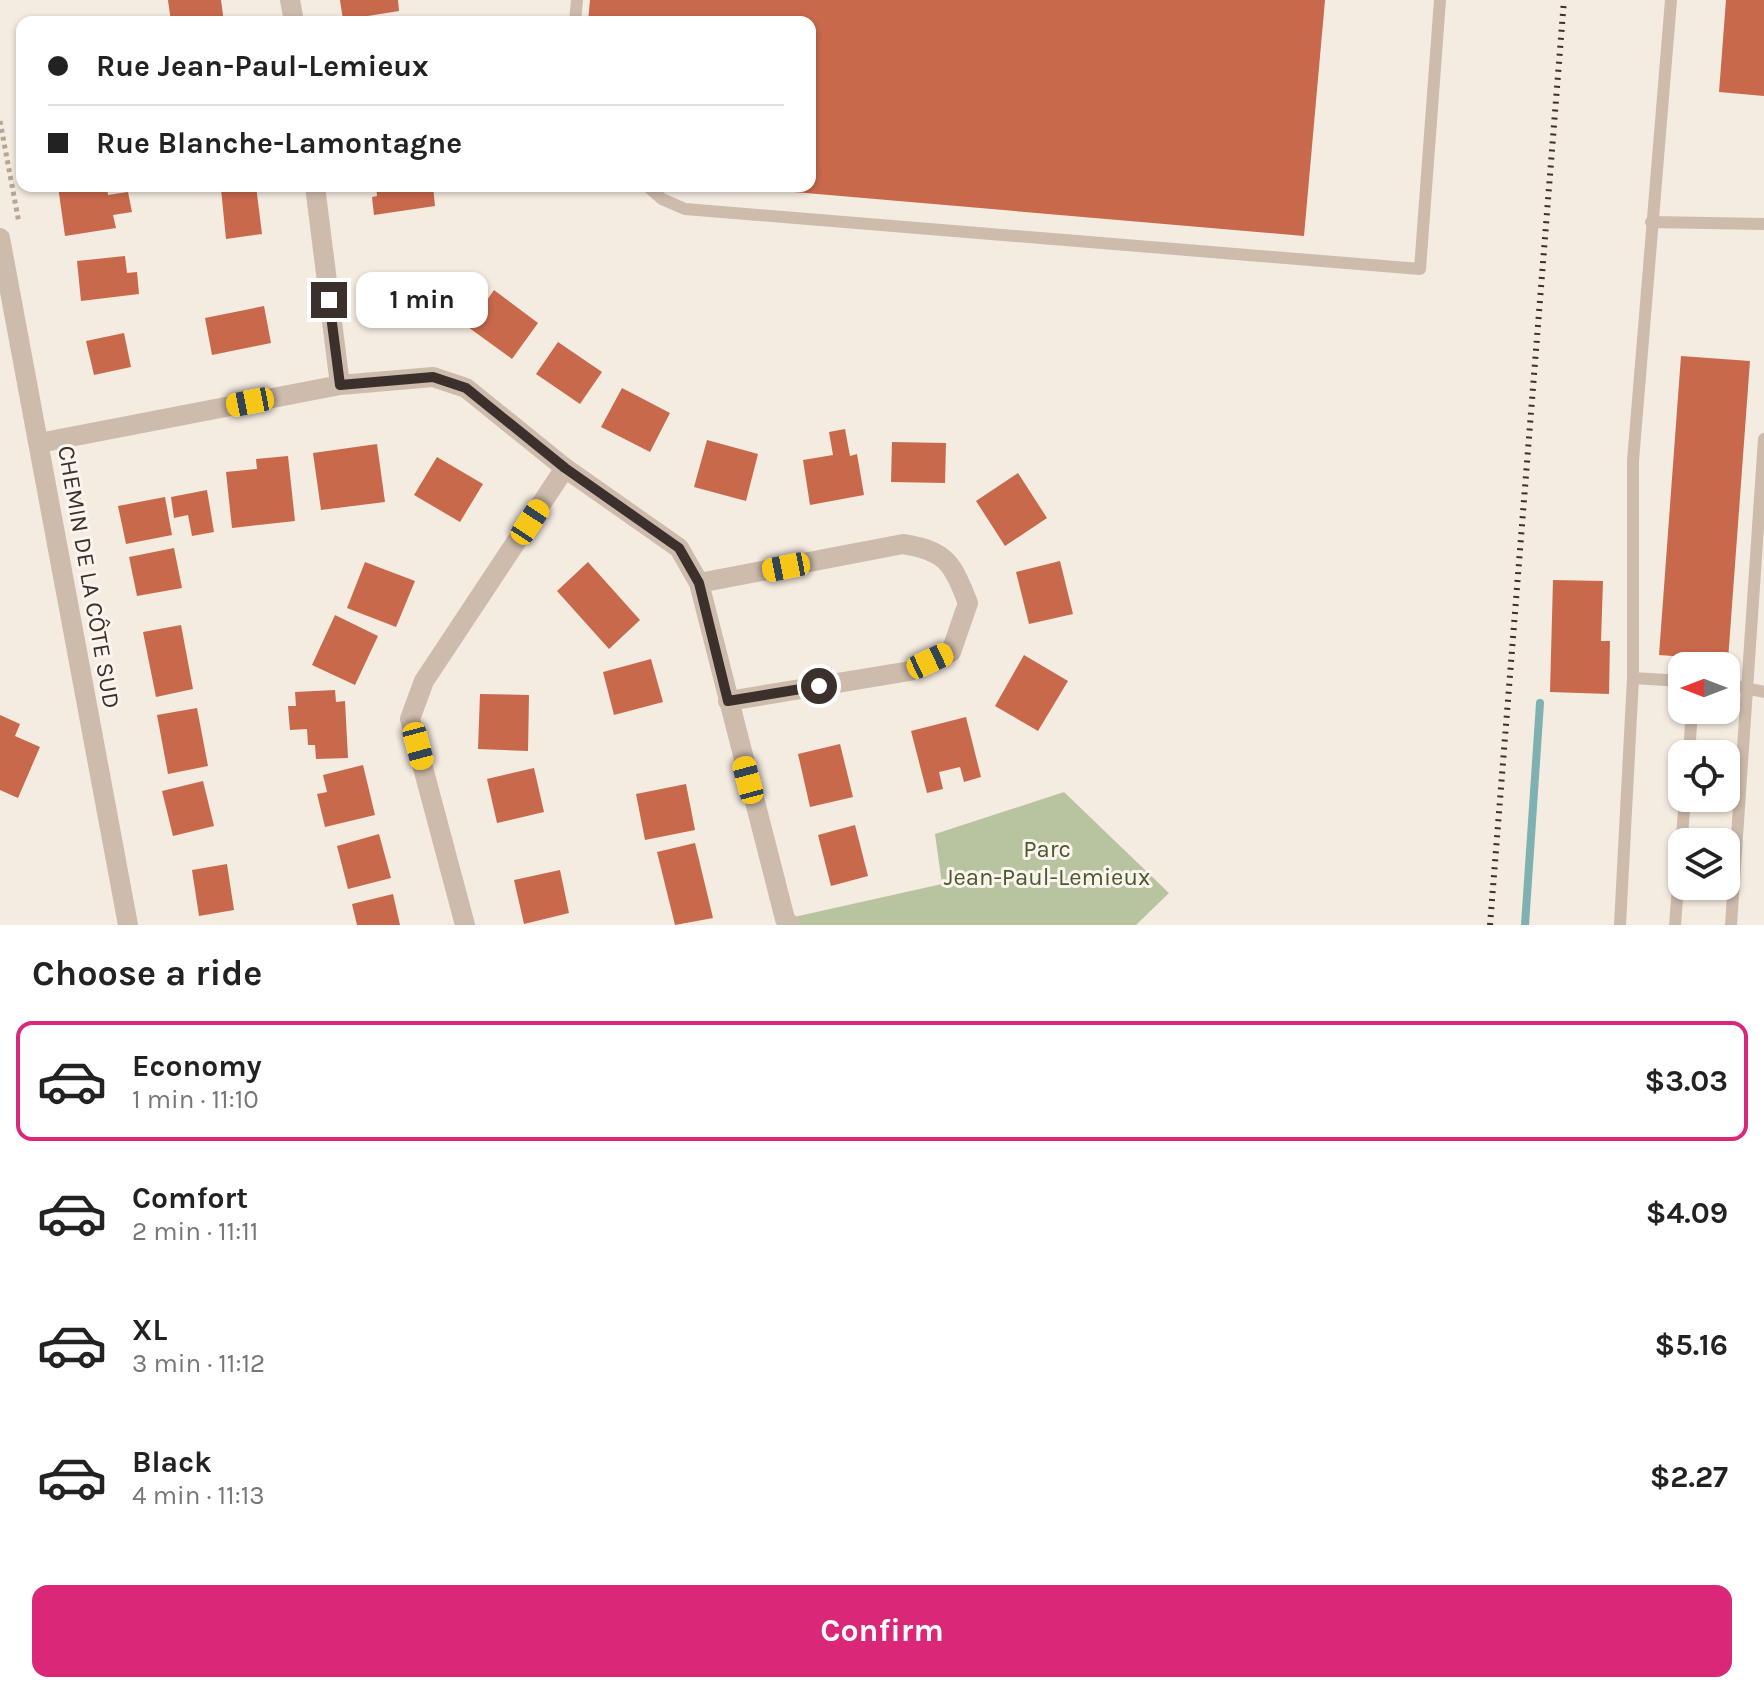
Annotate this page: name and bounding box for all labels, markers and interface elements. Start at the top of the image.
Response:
text: Rue Jean-Paul-Lemieux [96,48,429,84]
text: Rue Blanche-Lamontagne [96,125,462,161]
callout: 1 min [357,272,489,328]
route end [311,282,347,318]
text: 1 min [389,284,455,315]
car [224,386,276,418]
street label: CHEMIN DE LA CÔTE SUD [52,443,127,711]
car [507,495,553,549]
car [760,551,812,583]
car [903,640,957,682]
north arrow [1668,652,1740,724]
map controls [1668,652,1740,900]
route start [801,668,837,704]
car [400,720,436,772]
button: locate [1668,740,1740,812]
car [730,754,766,806]
button: layers [1668,828,1740,900]
park label: Parc Jean-Paul-Lemieux [944,835,1150,891]
text: Choose a ride [32,952,262,994]
icon: car [36,1045,108,1117]
text: Economy [132,1048,262,1084]
text: $3.03 [1645,1063,1728,1099]
text: 1 min · 11:10 [132,1084,259,1115]
icon: car [36,1177,108,1249]
text: Comfort [132,1180,248,1216]
text: $4.09 [1646,1195,1728,1231]
text: 2 min · 11:11 [132,1216,258,1247]
icon: car [36,1309,108,1381]
text: XL [132,1312,167,1348]
text: $5.16 [1655,1327,1728,1363]
text: 3 min · 11:12 [132,1348,265,1379]
icon: car [36,1441,108,1513]
text: Black [132,1444,212,1480]
text: $2.27 [1650,1459,1728,1495]
text: 4 min · 11:13 [132,1480,265,1511]
button: Confirm [32,1585,1732,1677]

